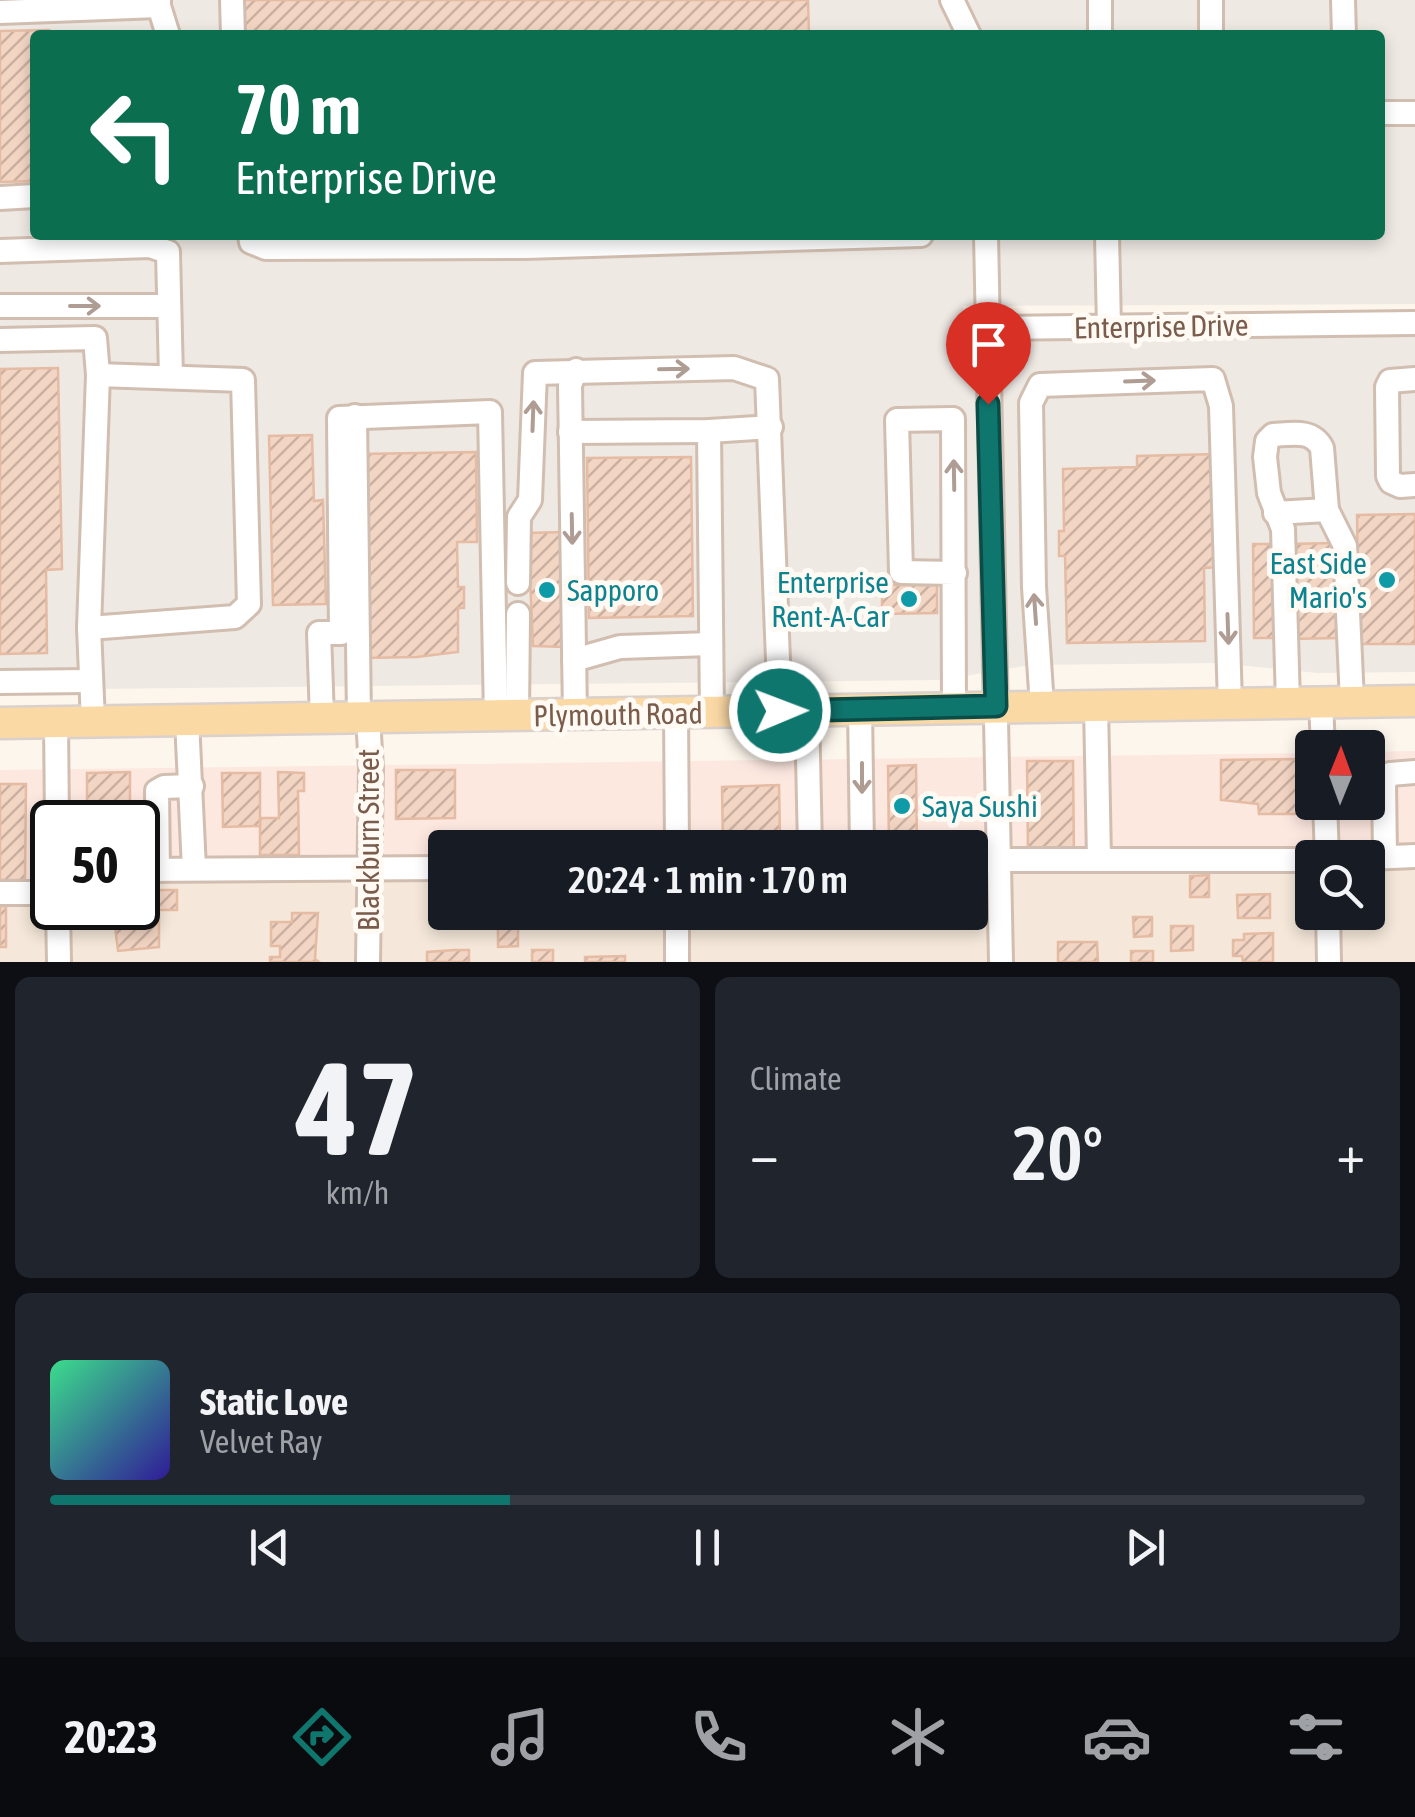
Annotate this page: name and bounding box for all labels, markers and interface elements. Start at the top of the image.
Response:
text: 70 m [235,69,361,149]
icon: left [70,70,200,200]
text: Enterprise Drive [235,152,497,204]
one-way arrow [68,296,100,316]
pin [946,302,1031,405]
street label: Enterprise Drive [1073,307,1249,345]
icon: arrive [961,317,1016,372]
one-way arrow [656,360,689,378]
one-way arrow [1123,372,1155,391]
one-way arrow [524,401,543,433]
one-way arrow [944,460,963,492]
one-way arrow [562,512,582,545]
place label: East Side Mario's [1270,546,1367,614]
place label: Enterprise Rent-A-Car [771,565,890,633]
marker: East Side Mario's [1376,569,1398,591]
place label: Sapporo [567,573,659,607]
marker: Sapporo [536,579,558,601]
marker: Enterprise Rent-A-Car [898,588,920,610]
one-way arrow [1026,593,1045,625]
one-way arrow [1218,612,1237,644]
position arrow [728,659,832,763]
street label: Plymouth Road [533,696,703,732]
north arrow [1295,730,1385,820]
map controls [1295,730,1385,930]
street label: Blackburn Street [351,749,385,931]
one-way arrow [852,762,872,794]
place label: Saya Sushi [922,789,1038,823]
marker: Saya Sushi [891,795,913,817]
speed limit sign: 50 [30,800,160,930]
button: search [1295,840,1385,930]
text: 20:24 · 1 min · 170 m [568,858,848,901]
text: 47 [296,1034,419,1183]
text: Climate [750,1060,842,1097]
text: 20° [1012,1110,1103,1196]
text: − [750,1122,779,1185]
text: + [1336,1122,1365,1185]
text: km/h [326,1174,389,1211]
text: Static Love [200,1380,348,1423]
text: Velvet Ray [200,1423,322,1460]
icon: previous [242,1520,297,1575]
icon: pause [680,1520,735,1575]
icon: next [1118,1520,1173,1575]
icon: directions [287,1702,357,1772]
icon: music [485,1702,555,1772]
icon: phone [684,1702,754,1772]
icon: climate [883,1702,953,1772]
icon: car [1082,1702,1152,1772]
icon: filters [1281,1702,1351,1772]
text: 20:23 [64,1711,158,1763]

